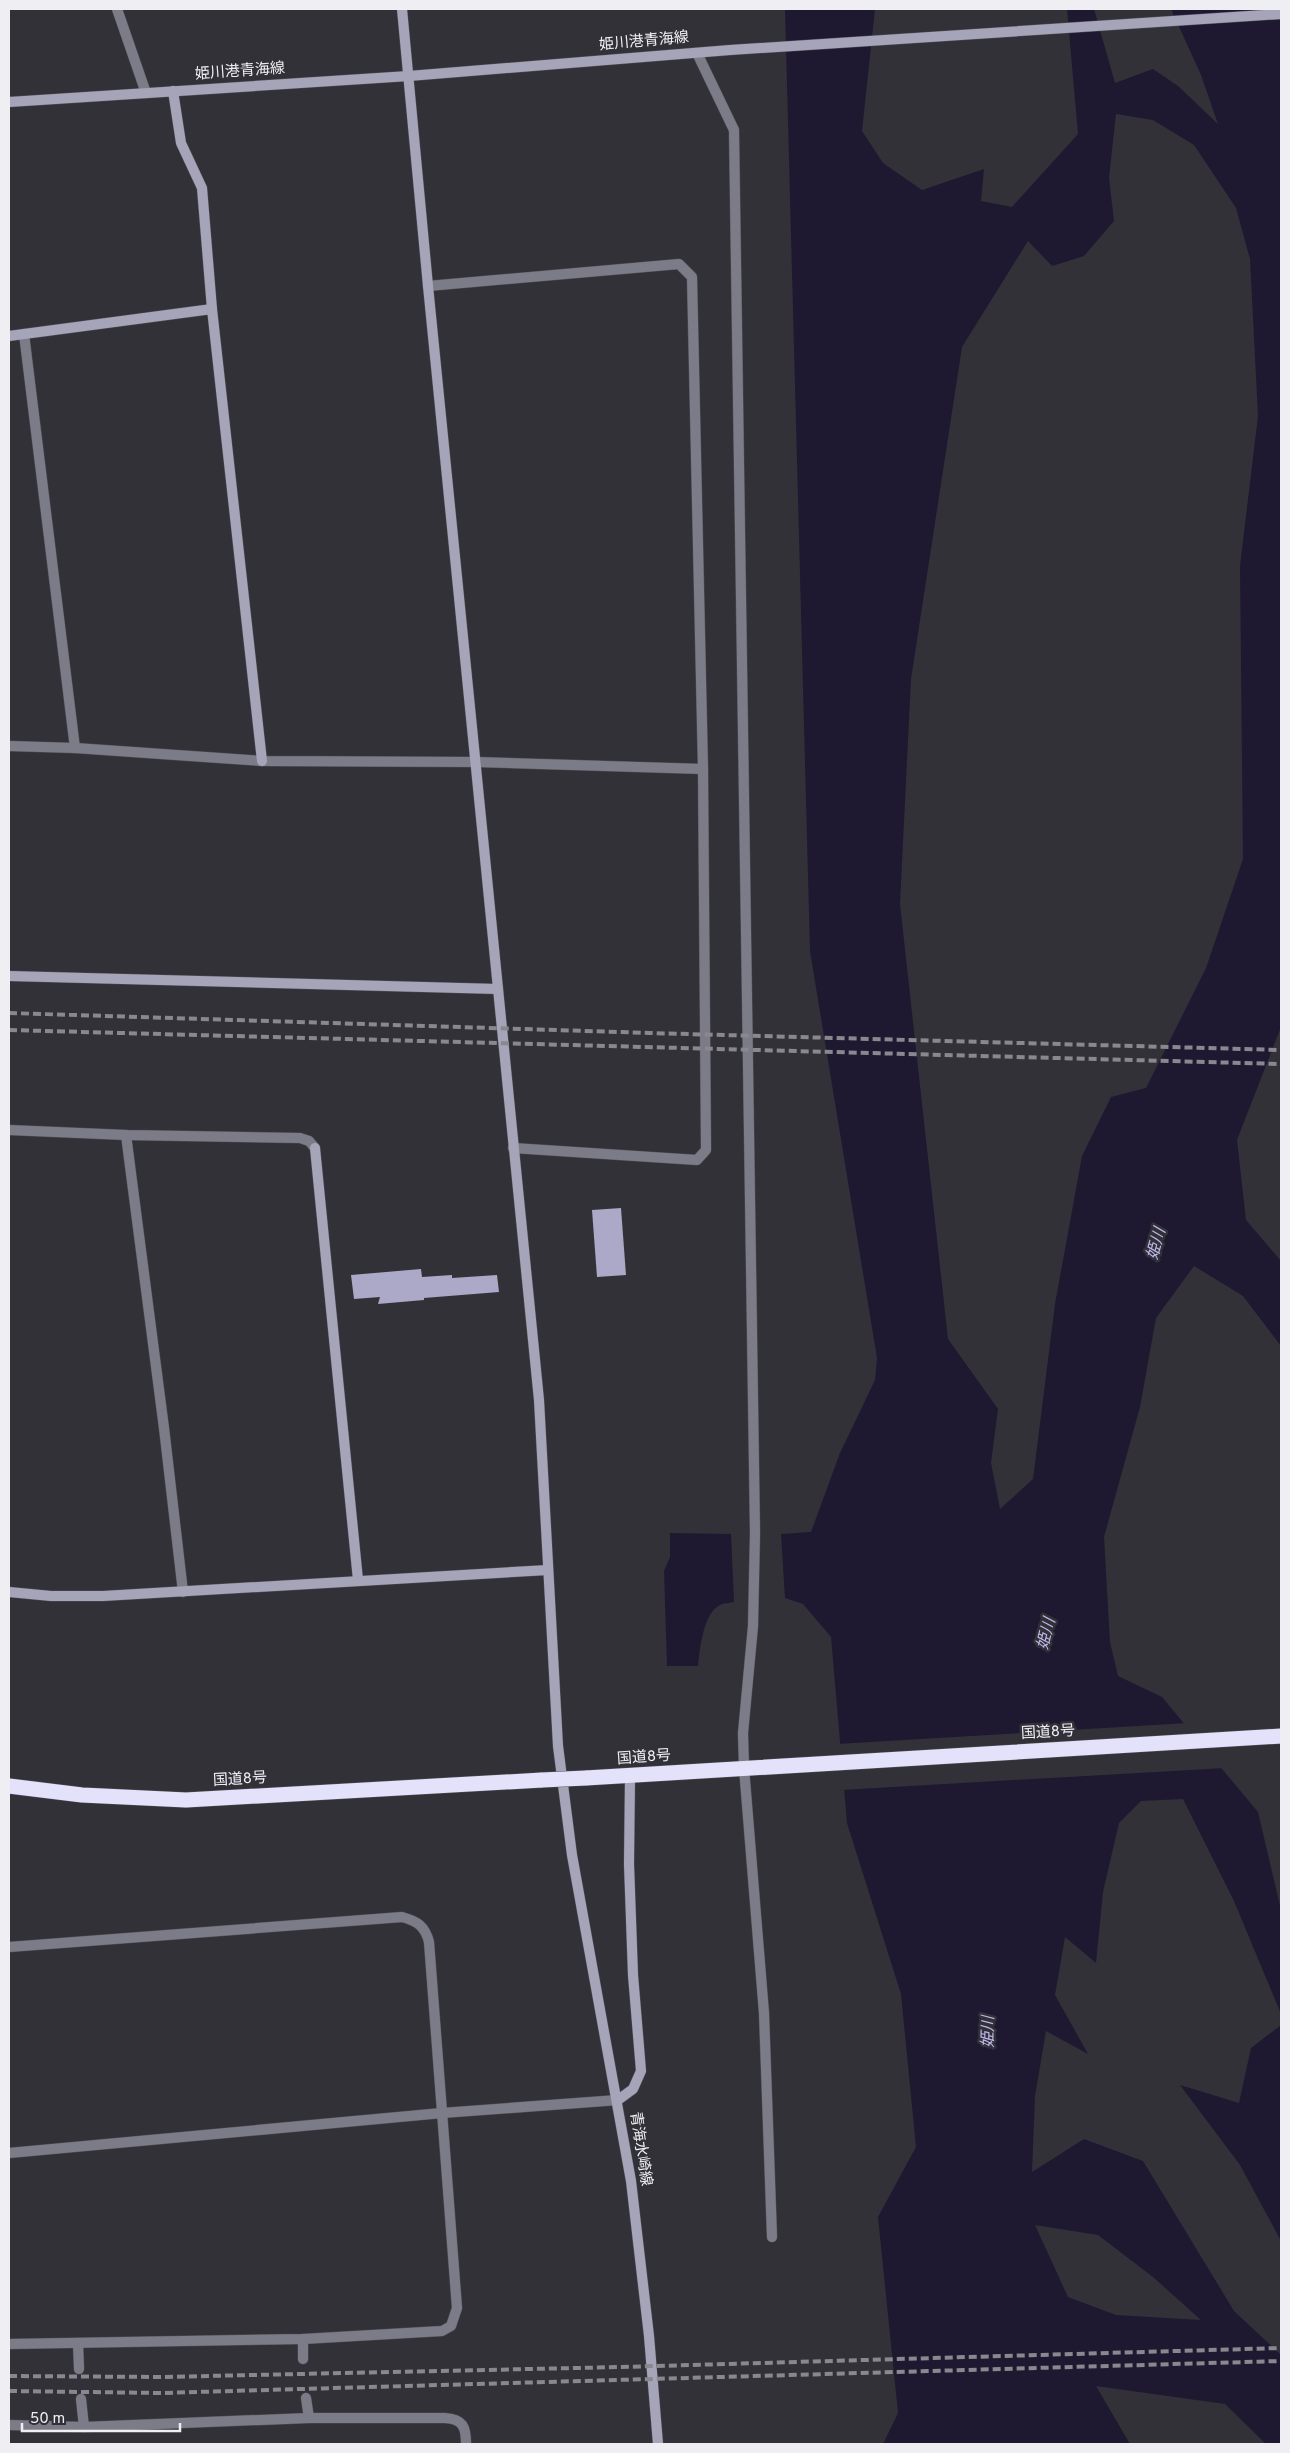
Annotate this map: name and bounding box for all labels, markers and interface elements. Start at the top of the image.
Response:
street label: 姫川港青海線 [598,29,690,55]
street label: 姫川港青海線 [194,59,286,85]
water label: 姫川 [1143,1224,1172,1262]
water label: 姫川 [1033,1614,1061,1652]
street label: 国道8号 [1020,1722,1076,1744]
street label: 国道8号 [616,1747,672,1769]
street label: 国道8号 [212,1769,268,1791]
water label: 姫川 [979,2014,999,2048]
street label: 青海水崎線 [625,2110,655,2188]
scale bar [22,2400,180,2432]
text: 50 m [30,2410,65,2429]

